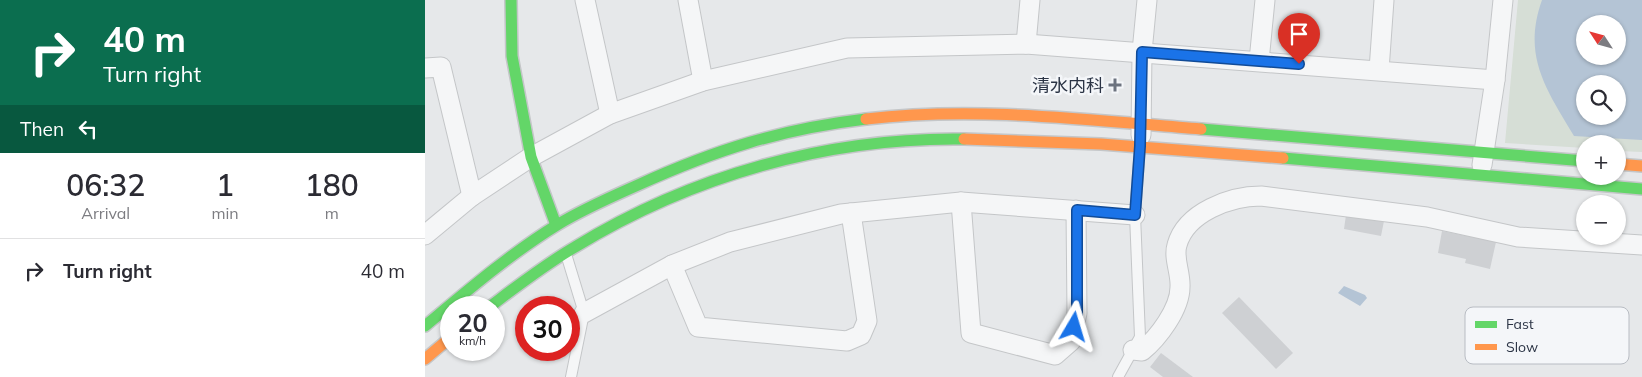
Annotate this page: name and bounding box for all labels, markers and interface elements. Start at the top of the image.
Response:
pin [1278,13,1320,64]
north arrow [1576,15,1626,65]
map controls [1576,15,1626,245]
text: 40 m [103,17,186,61]
icon: right [20,20,85,85]
icon: arrive [1285,20,1313,48]
text: Turn right [103,60,201,88]
place label: 清水内科 [1032,74,1104,97]
button: search [1576,75,1626,125]
marker: 清水内科 [1108,78,1122,92]
icon: left [74,115,102,143]
text: Then [20,117,64,141]
button: + [1576,135,1626,185]
text: 06:32 [66,166,145,204]
text: 1 [216,166,234,204]
text: 180 [305,166,359,204]
button: − [1576,195,1626,245]
text: Arrival [81,203,130,223]
text: min [211,203,239,223]
text: m [325,203,339,223]
icon: right [20,257,48,285]
text: Turn right [63,259,152,283]
text: 40 m [361,259,405,283]
speed limit sign: 30 [515,296,580,361]
position arrow [1047,300,1099,352]
text: 20 [457,307,488,338]
legend [1465,307,1629,364]
text: Fast [1506,315,1534,333]
text: km/h [459,333,486,348]
text: Slow [1506,338,1538,356]

